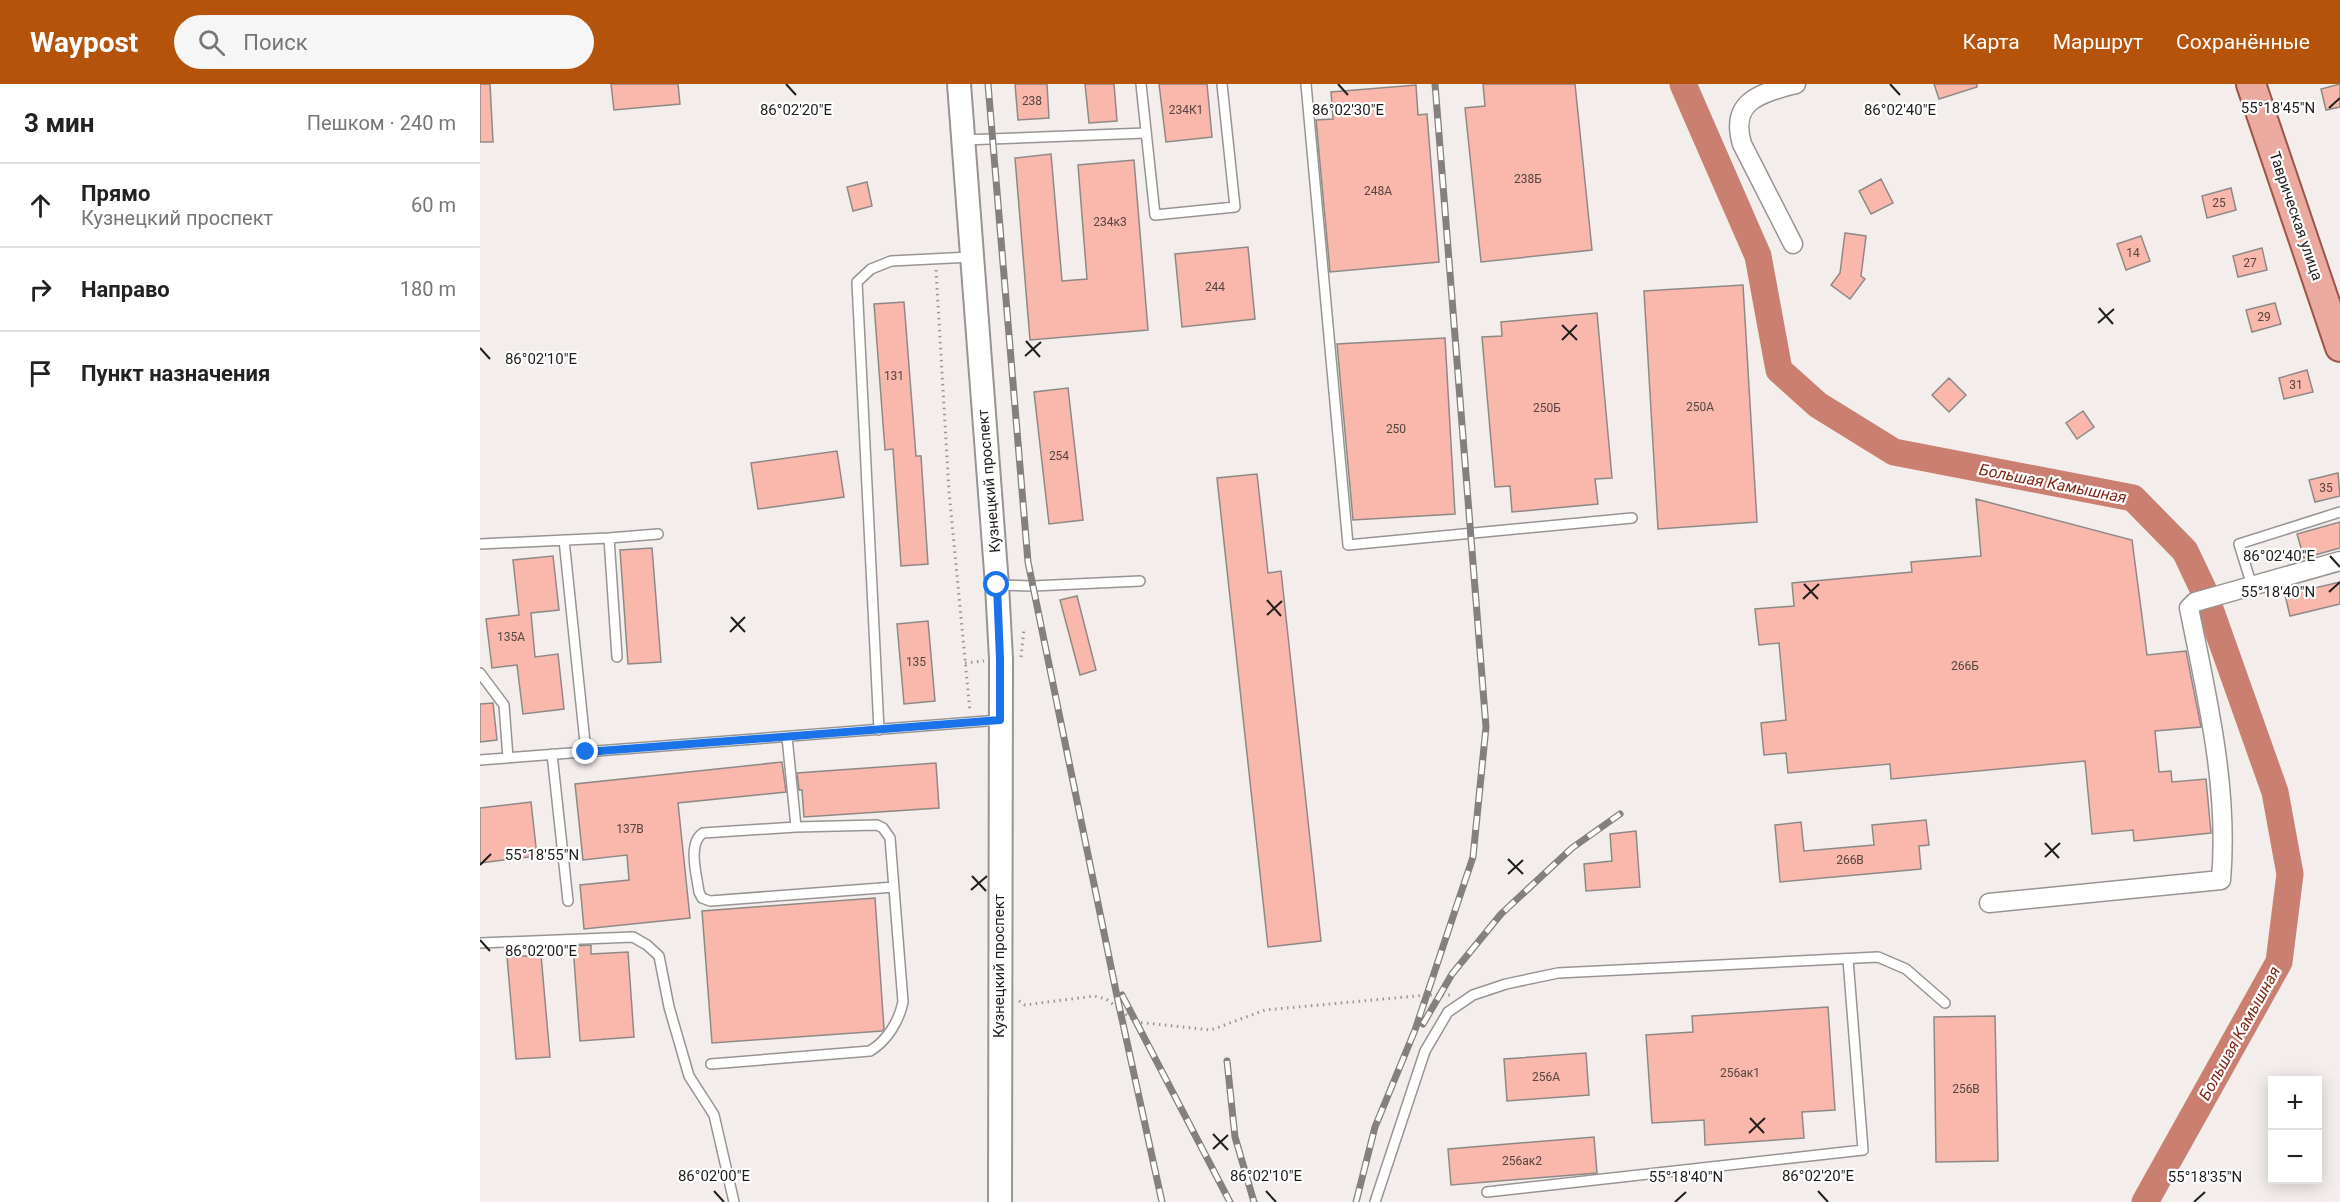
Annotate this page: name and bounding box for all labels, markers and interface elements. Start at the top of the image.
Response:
search box [174,15,594,69]
text: Waypost [30,26,138,59]
icon: search [195,26,228,59]
text: Поиск [243,30,308,55]
text: Карта [1963,30,2020,54]
text: Маршрут [2053,30,2143,54]
text: Сохранённые [2176,30,2310,54]
house number: 238 [1022,94,1042,108]
text: 55°18'45"N [2241,99,2315,117]
text: 86°02'20"E [760,101,833,119]
text: 86°02'30"E [1312,101,1385,119]
text: 86°02'40"E [1864,101,1937,119]
house number: 234К1 [1169,103,1203,117]
text: 3 мин [24,108,95,138]
text: Пешком · 240 m [307,111,456,135]
street label: Таврическая улица [2265,149,2327,283]
house number: 238Б [1514,172,1542,186]
text: Прямо [81,181,150,206]
house number: 248А [1364,184,1392,198]
icon: ahead [24,189,57,222]
text: 60 m [411,193,456,217]
house number: 25 [2212,196,2226,210]
text: Кузнецкий проспект [81,206,273,230]
house number: 234к3 [1093,215,1127,229]
house number: 14 [2126,246,2140,260]
house number: 27 [2243,256,2257,270]
icon: right [24,273,57,306]
text: Направо [81,277,170,302]
text: 180 m [400,277,456,301]
house number: 244 [1205,280,1225,294]
house number: 29 [2257,310,2271,324]
text: 86°02'10"E [505,350,578,368]
icon: arrive [24,357,57,390]
text: Пункт назначения [81,361,270,386]
house number: 131 [884,369,904,383]
house number: 31 [2289,378,2303,392]
house number: 250А [1686,400,1714,414]
house number: 250Б [1533,401,1561,415]
street label: Кузнецкий проспект [974,408,1004,554]
house number: 250 [1386,422,1406,436]
house number: 254 [1049,449,1069,463]
water label: Большая Камышная [1977,460,2128,507]
house number: 35 [2319,481,2333,495]
text: 86°02'40"E [2243,547,2316,565]
route start [983,571,1009,597]
text: 55°18'40"N [2241,583,2315,601]
house number: 135А [497,630,525,644]
house number: 135 [906,655,926,669]
house number: 266Б [1951,659,1979,673]
route end [572,738,598,764]
house number: 137В [616,822,644,836]
text: 55°18'55"N [505,846,579,864]
house number: 266В [1836,853,1864,867]
street label: Кузнецкий проспект [990,894,1008,1038]
text: 86°02'00"E [505,942,578,960]
water label: Большая Камышная [2195,963,2284,1103]
house number: 256ак1 [1720,1066,1760,1080]
house number: 256А [1532,1070,1560,1084]
map controls [2268,1076,2322,1184]
button: + [2268,1076,2322,1130]
house number: 256В [1952,1082,1980,1096]
button: − [2268,1130,2322,1184]
house number: 256ак2 [1502,1154,1542,1168]
text: 86°02'00"E [678,1167,751,1185]
text: 86°02'10"E [1230,1167,1303,1185]
text: 86°02'20"E [1782,1167,1855,1185]
text: 55°18'40"N [1649,1168,1723,1186]
text: 55°18'35"N [2168,1168,2242,1186]

